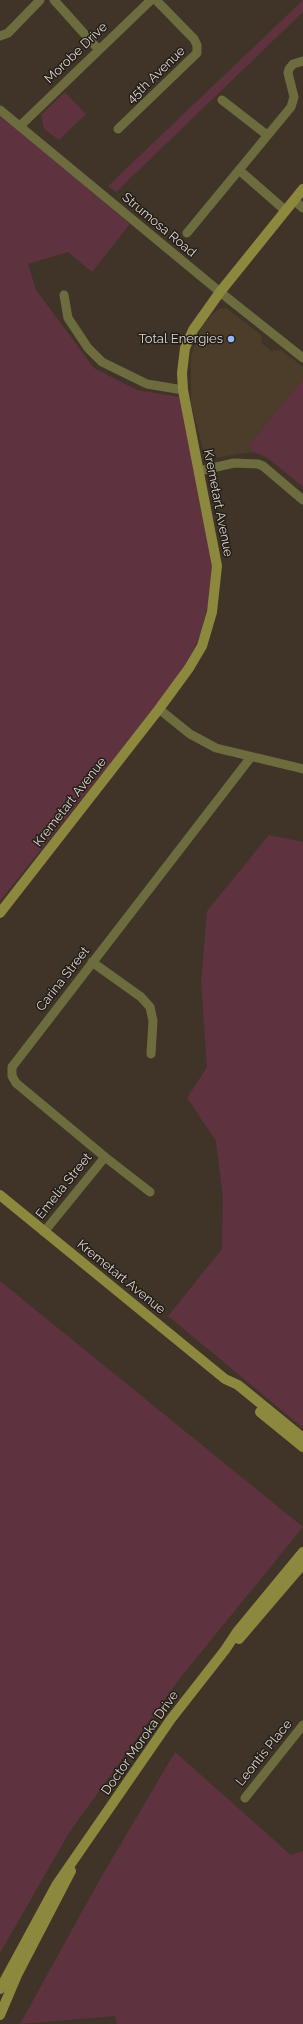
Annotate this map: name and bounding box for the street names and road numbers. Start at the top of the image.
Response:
street label: Morobe Drive [41,19,111,87]
street label: 45th Avenue [124,43,188,107]
street label: Strumosa Road [119,189,199,261]
street label: Kremetart Avenue [200,448,236,558]
street label: Kremetart Avenue [30,754,110,850]
street label: Carina Street [33,944,93,1014]
street label: Emelia Street [33,1150,95,1222]
street label: Kremetart Avenue [74,1237,168,1317]
street label: Doctor Moroka Drive [98,1688,182,1798]
street label: Leontis Place [233,1717,295,1789]

